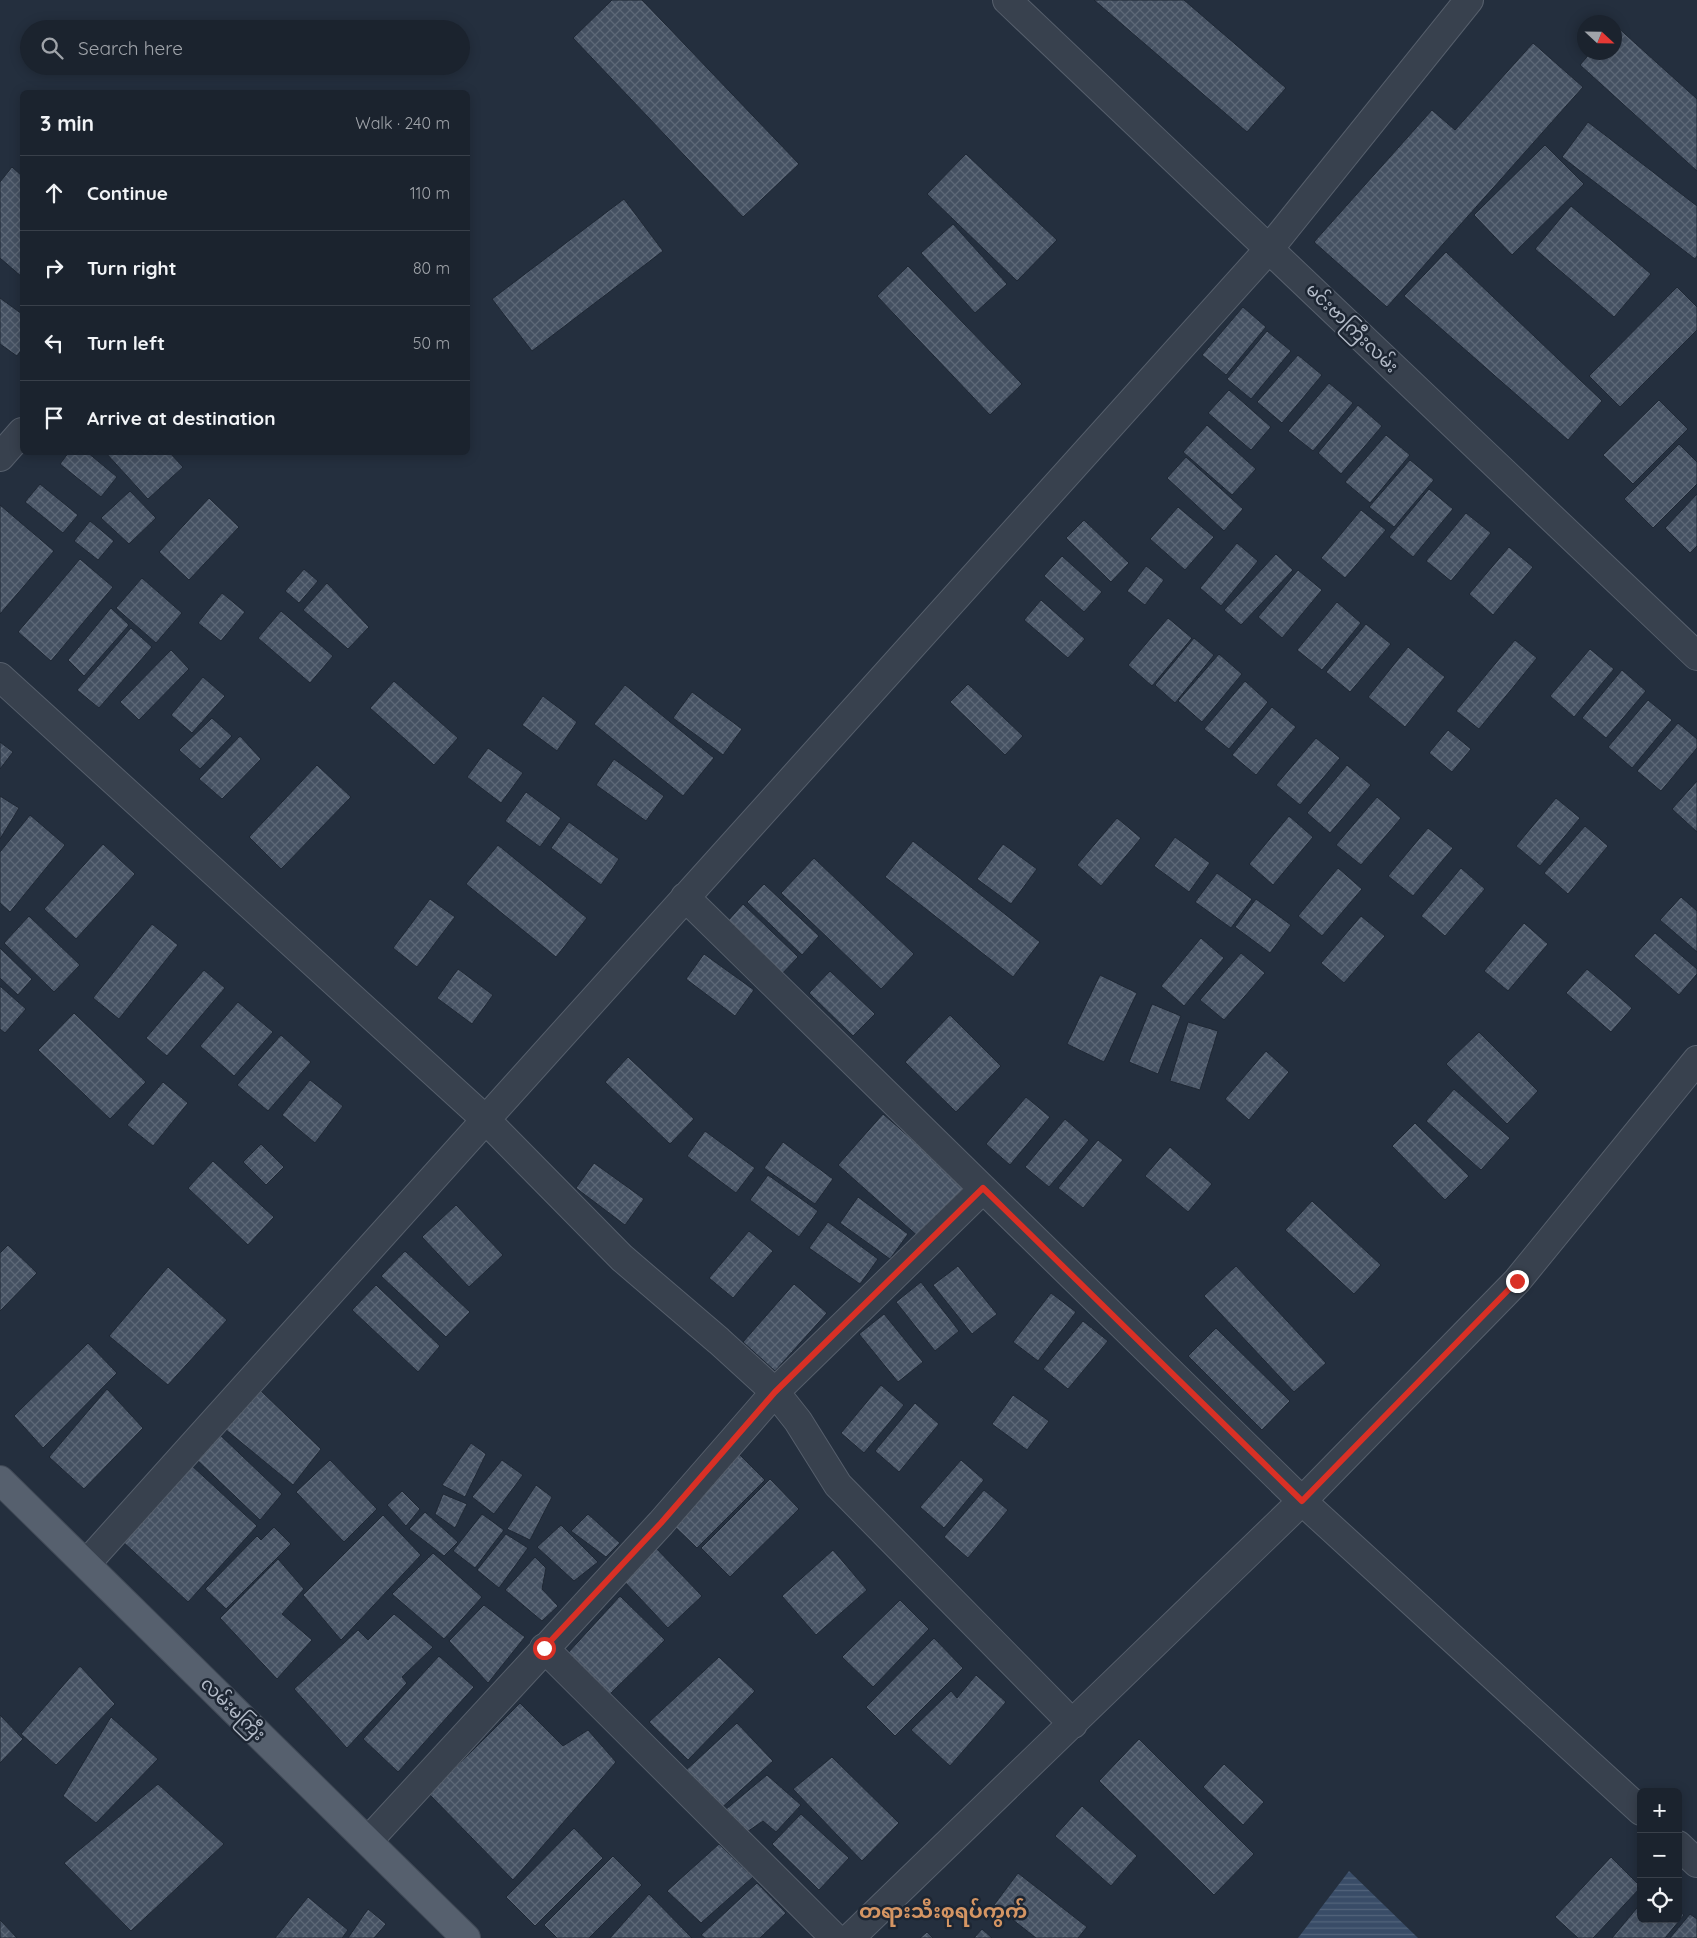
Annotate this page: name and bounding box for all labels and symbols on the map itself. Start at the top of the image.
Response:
north arrow [1577,15,1622,60]
street label: မင်းဗာကြီးလမ်း [1299,276,1405,380]
route end [1506,1270,1529,1293]
route start [533,1637,556,1660]
street label: လမ်းမကြီး [193,1671,272,1748]
district label: တရားသီးစုရပ်ကွက် [859,1898,1027,1927]

